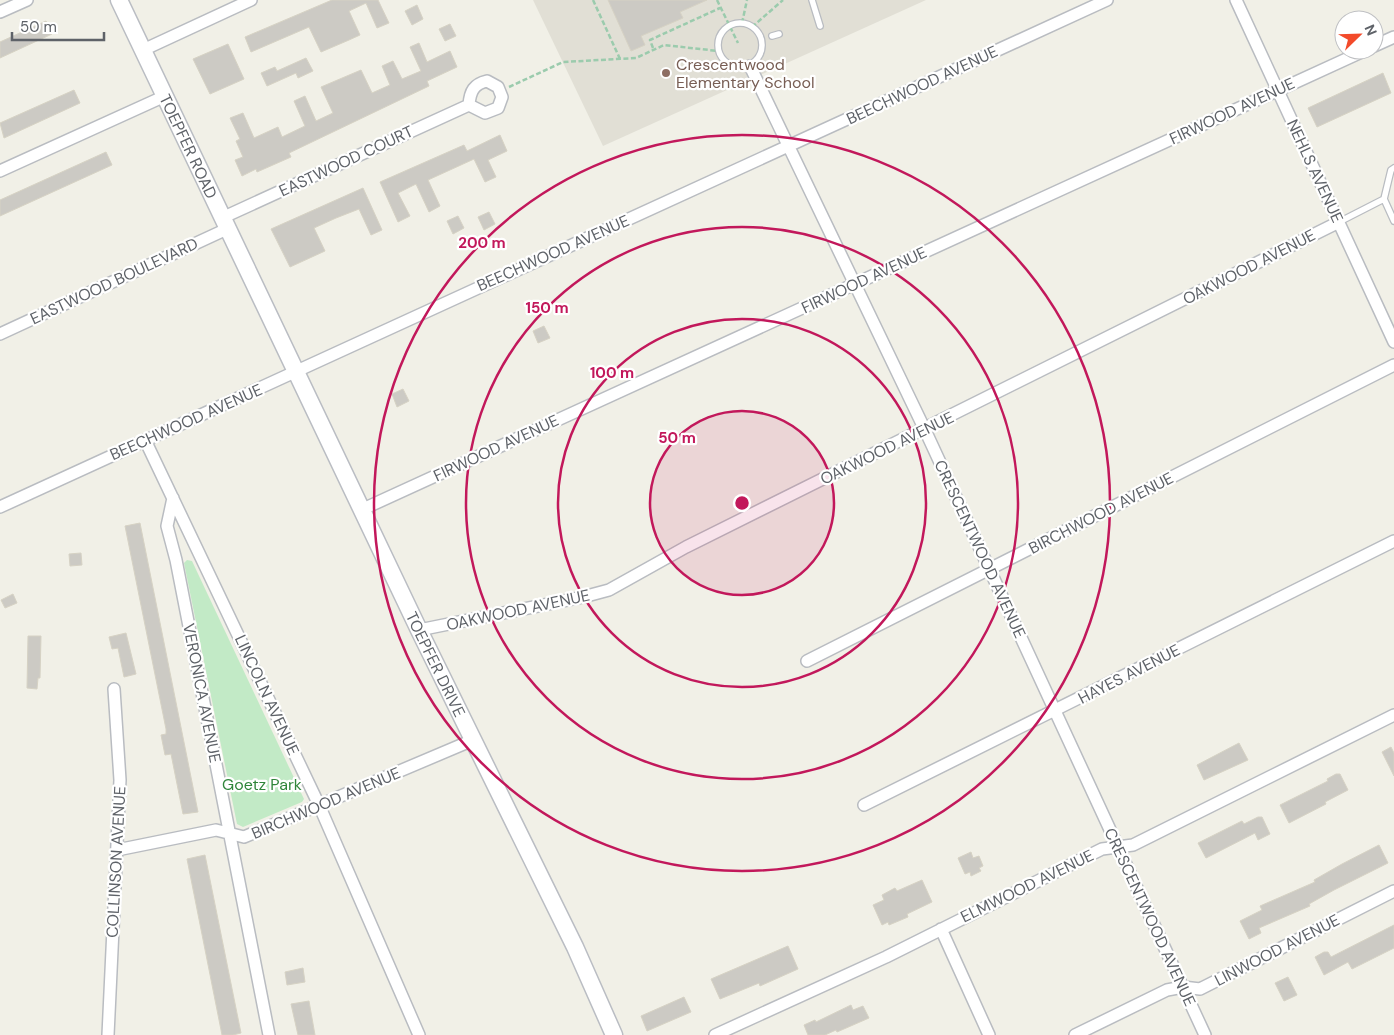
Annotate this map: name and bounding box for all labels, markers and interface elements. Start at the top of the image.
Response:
scale bar [12,10,105,42]
north arrow [1334,10,1384,60]
text: 50 m [20,17,57,37]
text: N [1361,22,1381,38]
street label: BEECHWOOD AVENUE [843,41,1001,129]
place label: Crescentwood Elementary School [676,54,814,93]
marker: Crescentwood Elementary School [660,67,672,79]
street label: FIRWOOD AVENUE [1166,73,1298,149]
street label: TOEPFER ROAD [155,91,222,202]
street label: NEHLS AVENUE [1282,116,1348,226]
street label: EASTWOOD COURT [276,121,416,201]
street label: BEECHWOOD AVENUE [474,210,632,296]
street label: OAKWOOD AVENUE [1179,224,1319,310]
street label: EASTWOOD BOULEVARD [27,233,201,329]
text: 200 m [458,233,506,253]
street label: FIRWOOD AVENUE [798,242,930,318]
text: 150 m [526,298,569,318]
text: 100 m [590,363,634,383]
street label: BEECHWOOD AVENUE [107,379,265,465]
street label: OAKWOOD AVENUE [817,407,957,489]
street label: FIRWOOD AVENUE [430,410,562,486]
text: 50 m [658,428,696,448]
street label: CRESCENTWOOD AVENUE [929,456,1031,642]
street label: BIRCHWOOD AVENUE [1025,467,1177,559]
centre of rings [733,494,751,512]
street label: OAKWOOD AVENUE [444,585,592,635]
street label: TOEPFER DRIVE [401,608,471,720]
street label: VERONICA AVENUE [178,621,226,765]
street label: LINCOLN AVENUE [230,632,304,758]
street label: HAYES AVENUE [1075,639,1183,709]
street label: BIRCHWOOD AVENUE [248,762,404,844]
park label: Goetz Park [222,774,302,795]
street label: COLLINSON AVENUE [102,786,130,938]
street label: CRESCENTWOOD AVENUE [1099,824,1201,1010]
street label: ELMWOOD AVENUE [957,845,1097,927]
street label: LINWOOD AVENUE [1211,909,1343,991]

